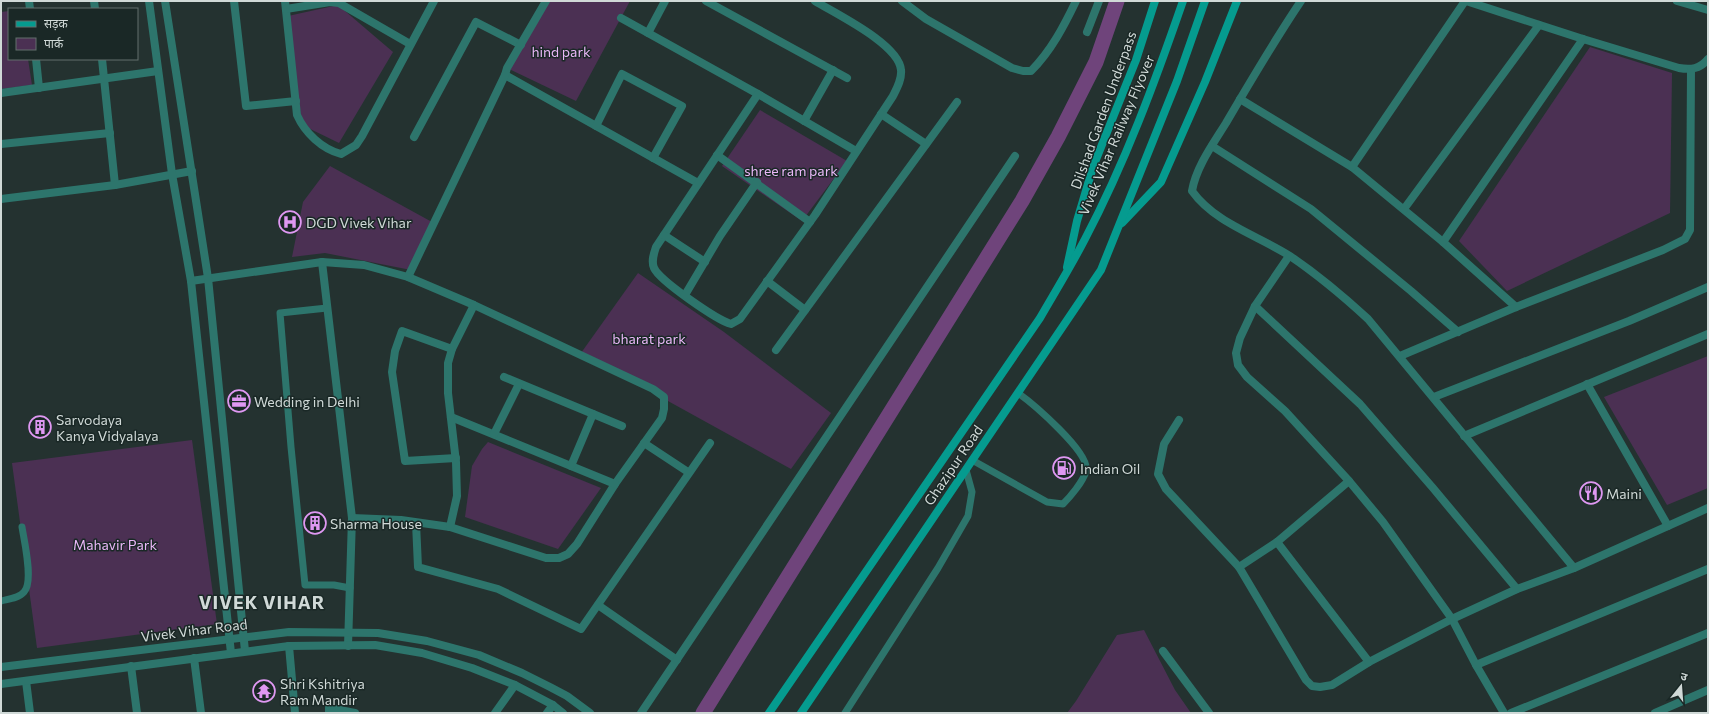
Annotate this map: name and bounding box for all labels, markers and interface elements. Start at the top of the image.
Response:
legend [8,8,138,60]
text: सड़क [44,16,69,31]
street label: Dilshad Garden Underpass [1067,29,1139,191]
text: पार्क [44,36,64,50]
park label: hind park [531,43,591,60]
street label: Vivek Vihar Railway Flyover [1074,52,1158,218]
park label: shree ram park [744,162,838,179]
hospital icon: DGD Vivek Vihar [277,209,303,235]
place label: DGD Vivek Vihar [306,214,412,231]
park label: bharat park [612,330,686,347]
office icon: Wedding in Delhi [226,388,252,414]
place label: Wedding in Delhi [254,393,360,410]
place label: Sarvodaya Kanya Vidyalaya [56,411,159,444]
building icon: Sarvodaya Kanya Vidyalaya [27,414,53,440]
street label: Ghazipur Road [920,422,986,508]
fuel station icon: Indian Oil [1051,455,1077,481]
place label: Indian Oil [1080,460,1140,477]
restaurant icon: Maini [1578,480,1604,506]
place label: Maini [1606,485,1642,502]
building icon: Sharma House [302,510,328,536]
place label: Sharma House [330,515,422,532]
park label: Mahavir Park [73,536,157,553]
district label: VIVEK VIHAR [199,591,325,613]
street label: Vivek Vihar Road [140,615,248,645]
north arrow [1661,666,1701,706]
text: उ [1679,669,1690,683]
place label: Shri Kshitriya Ram Mandir [280,675,365,708]
temple icon: Shri Kshitriya Ram Mandir [251,678,277,704]

